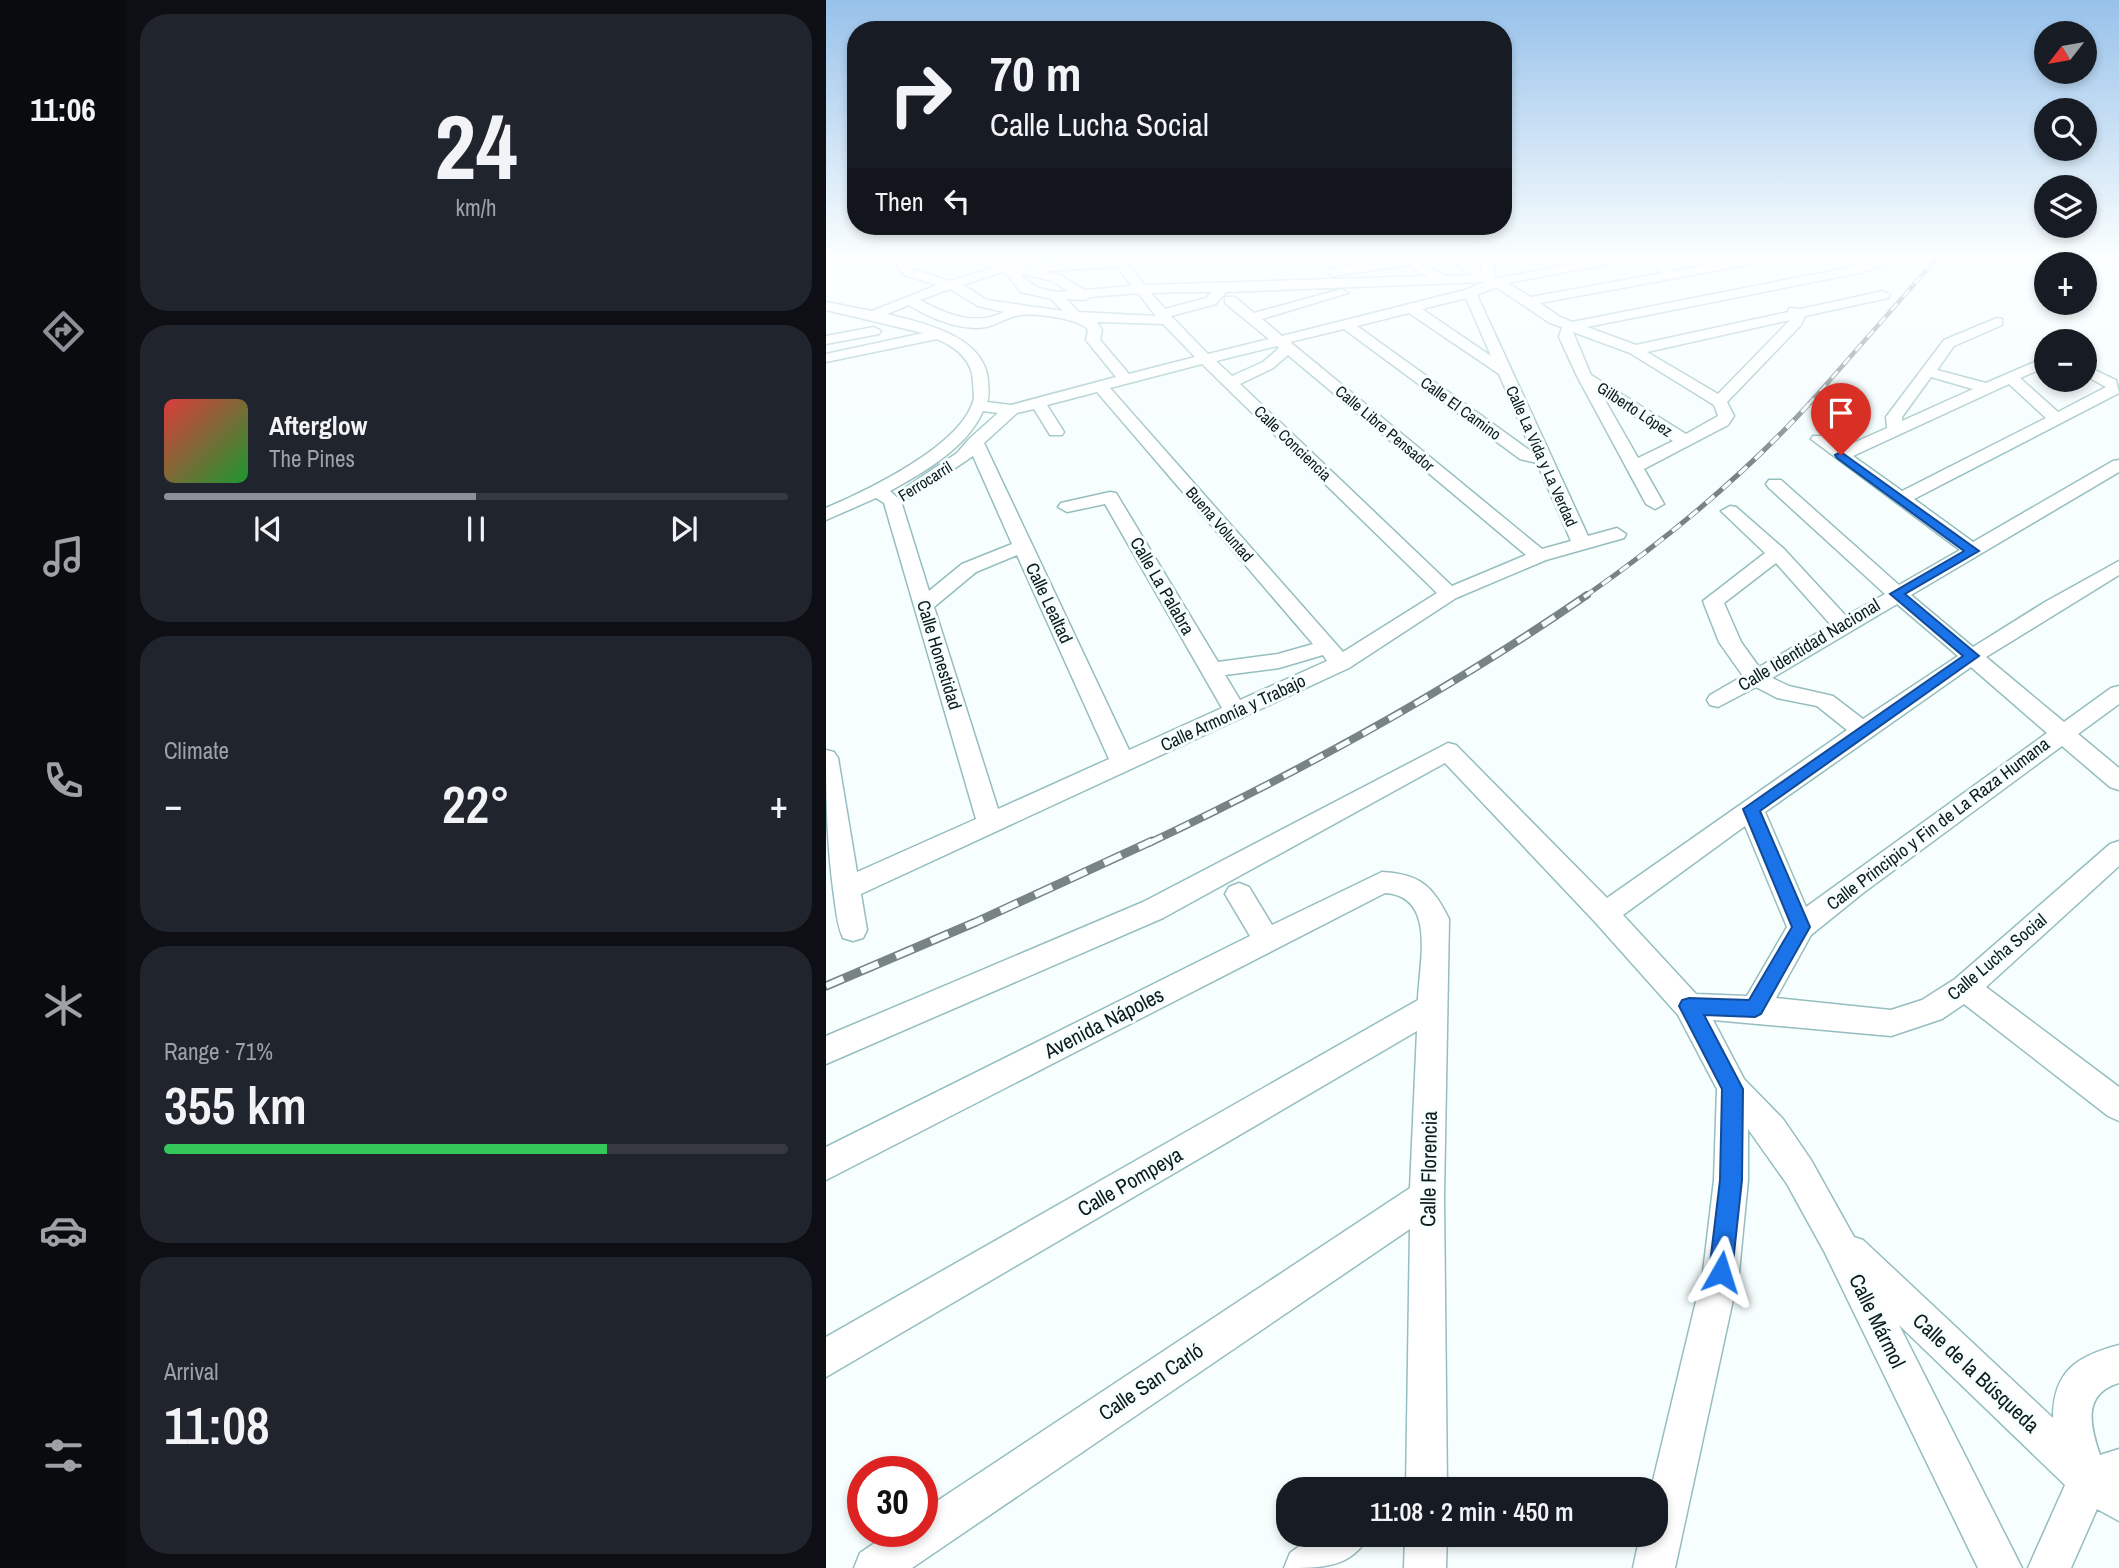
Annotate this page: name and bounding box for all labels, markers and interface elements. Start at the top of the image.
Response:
north arrow [2034,21,2096,84]
map controls [2034,21,2097,392]
text: 70 m [990,40,1082,106]
icon: right [875,49,966,140]
text: 24 [435,85,518,207]
text: 11:06 [30,88,96,131]
button: search [2034,98,2097,161]
text: Calle Lucha Social [990,103,1209,146]
button: layers [2034,175,2097,238]
icon: left [938,182,976,220]
text: Then [875,184,924,219]
text: km/h [456,192,496,223]
button: + [2034,252,2097,315]
icon: directions [39,307,88,356]
button: − [2034,329,2097,392]
street label: Calle El Camino [1416,371,1506,445]
street label: Gilberto López [1593,376,1677,442]
street label: Calle Libre Pensador [1331,380,1440,476]
street label: Calle La Vida y La Verdad [1501,382,1583,530]
pin [1811,383,1871,455]
icon: arrive [1822,394,1860,432]
street label: Calle Conciencia [1249,400,1337,486]
text: Afterglow [269,408,367,443]
text: The Pines [269,443,355,474]
street label: Ferrocarril [894,456,956,506]
street label: Buena Voluntad [1181,482,1259,566]
icon: previous [249,510,287,548]
icon: pause [457,510,495,548]
icon: next [665,510,703,548]
icon: music [39,532,88,581]
street label: Calle La Palabra [1124,532,1201,639]
street label: Calle Lealtad [1020,558,1079,647]
street label: Calle Identidad Nacional [1733,592,1884,697]
street label: Calle Honestidad [911,597,968,713]
street label: Calle Armonía y Trabajo [1156,668,1309,757]
street label: Calle Principio y Fin de La Raza Humana [1821,731,2054,916]
text: Climate [164,735,229,766]
icon: phone [39,756,88,805]
text: 22° [442,769,510,839]
text: − [164,779,182,830]
text: + [770,779,788,830]
street label: Calle Lucha Social [1942,907,2052,1006]
street label: Avenida Nápoles [1038,980,1169,1066]
icon: climate [39,981,88,1030]
text: Range · 71% [164,1036,273,1067]
text: 355 km [164,1070,307,1140]
street label: Calle Florencia [1413,1110,1444,1227]
street label: Calle Pompeya [1072,1140,1188,1223]
icon: car [39,1206,88,1255]
position arrow [1684,1235,1758,1309]
street label: Calle Mármol [1842,1269,1913,1373]
street label: Calle de la Búsqueda [1907,1306,2046,1439]
street label: Calle San Carló [1093,1336,1209,1427]
text: Arrival [164,1356,219,1387]
text: 11:08 [164,1390,270,1460]
icon: filters [39,1431,88,1480]
speed limit sign: 30 [847,1456,938,1547]
text: 11:08 · 2 min · 450 m [1370,1494,1574,1529]

